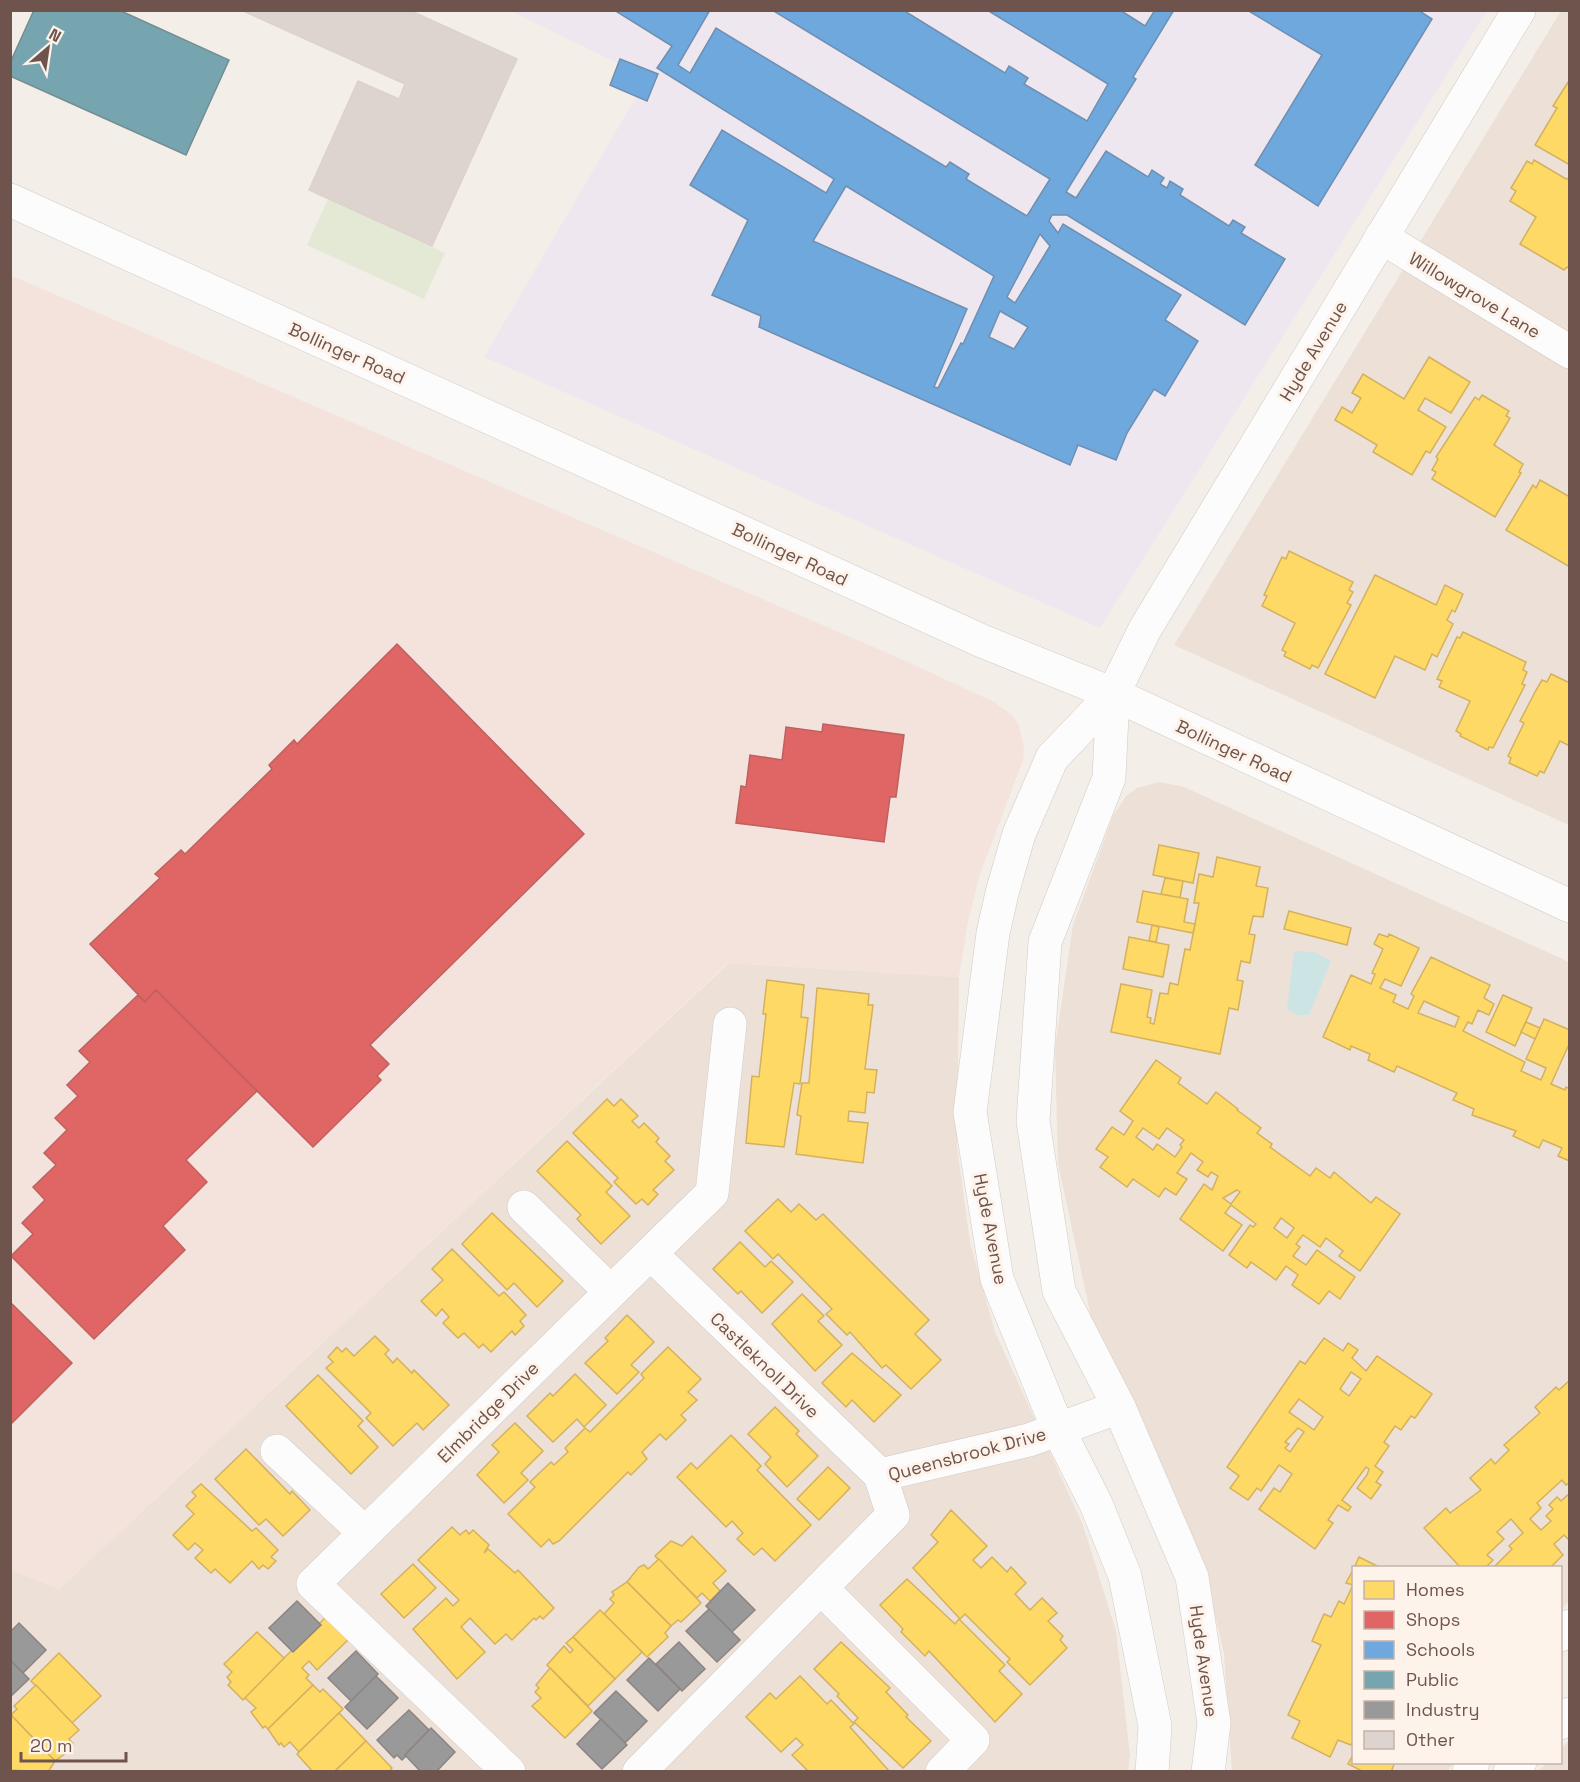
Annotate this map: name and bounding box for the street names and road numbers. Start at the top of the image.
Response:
street label: Willowgrove Lane [1405,247,1545,343]
street label: Hyde Avenue [1274,297,1352,405]
street label: Bollinger Road [285,317,409,389]
street label: Bollinger Road [728,517,852,591]
street label: Bollinger Road [1172,714,1296,788]
street label: Hyde Avenue [969,1171,1013,1287]
street label: Castleknoll Drive [706,1307,824,1423]
street label: Elmbridge Drive [432,1356,544,1468]
street label: Queensbrook Drive [885,1422,1049,1486]
street label: Hyde Avenue [1185,1603,1223,1719]

